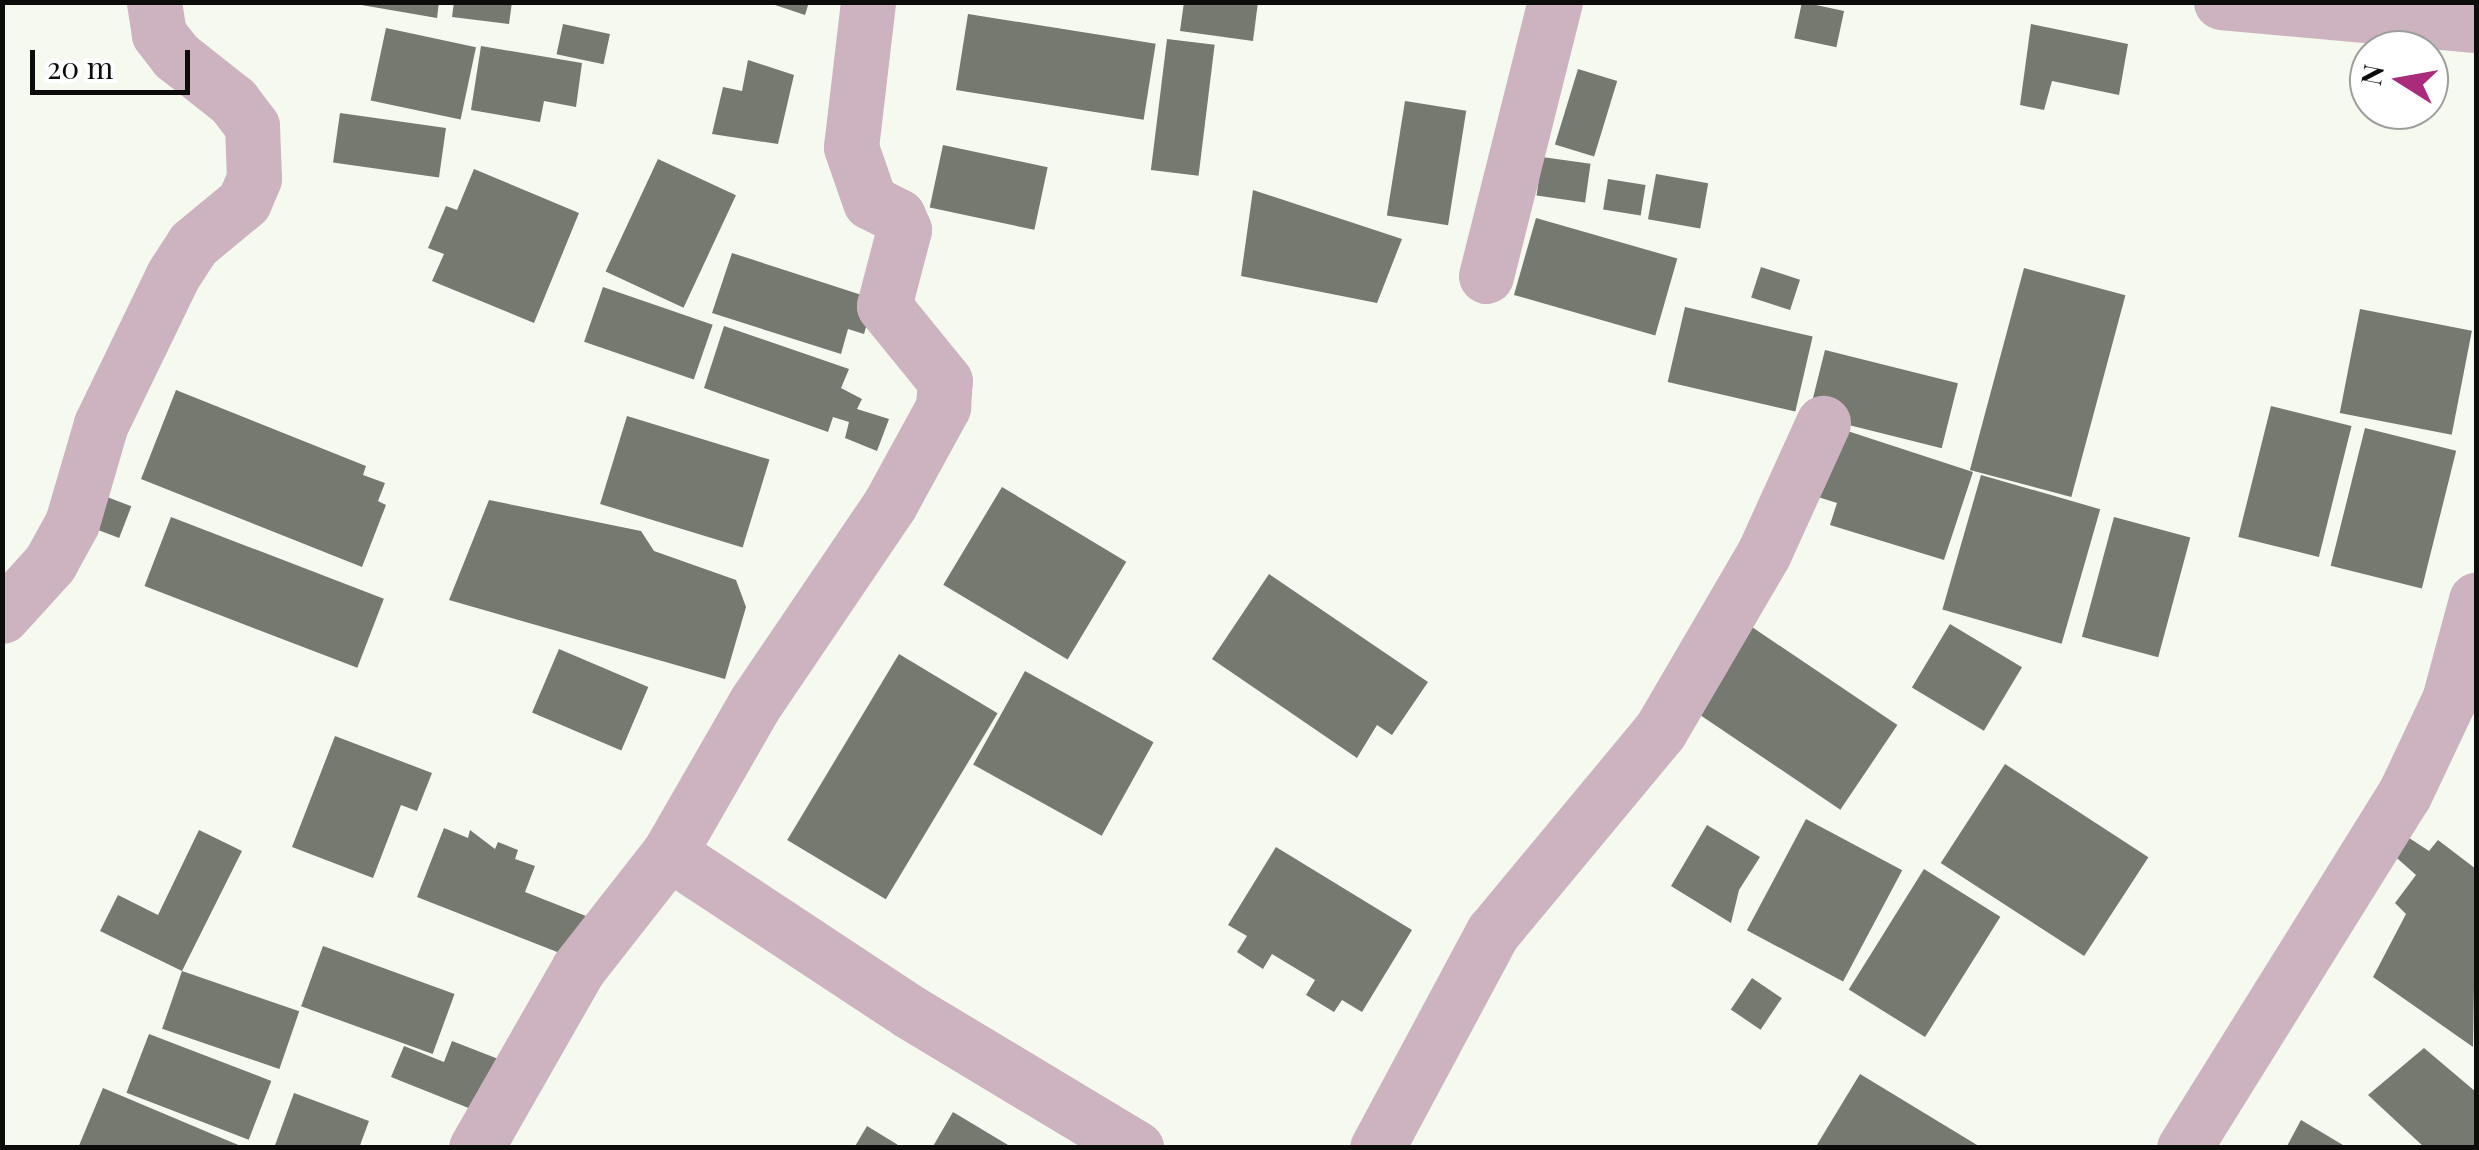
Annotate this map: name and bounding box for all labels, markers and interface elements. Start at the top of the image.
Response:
scale bar [35,30,195,92]
north arrow [2349,30,2449,130]
text: 20 m [47,47,113,87]
text: N [2351,61,2391,88]

